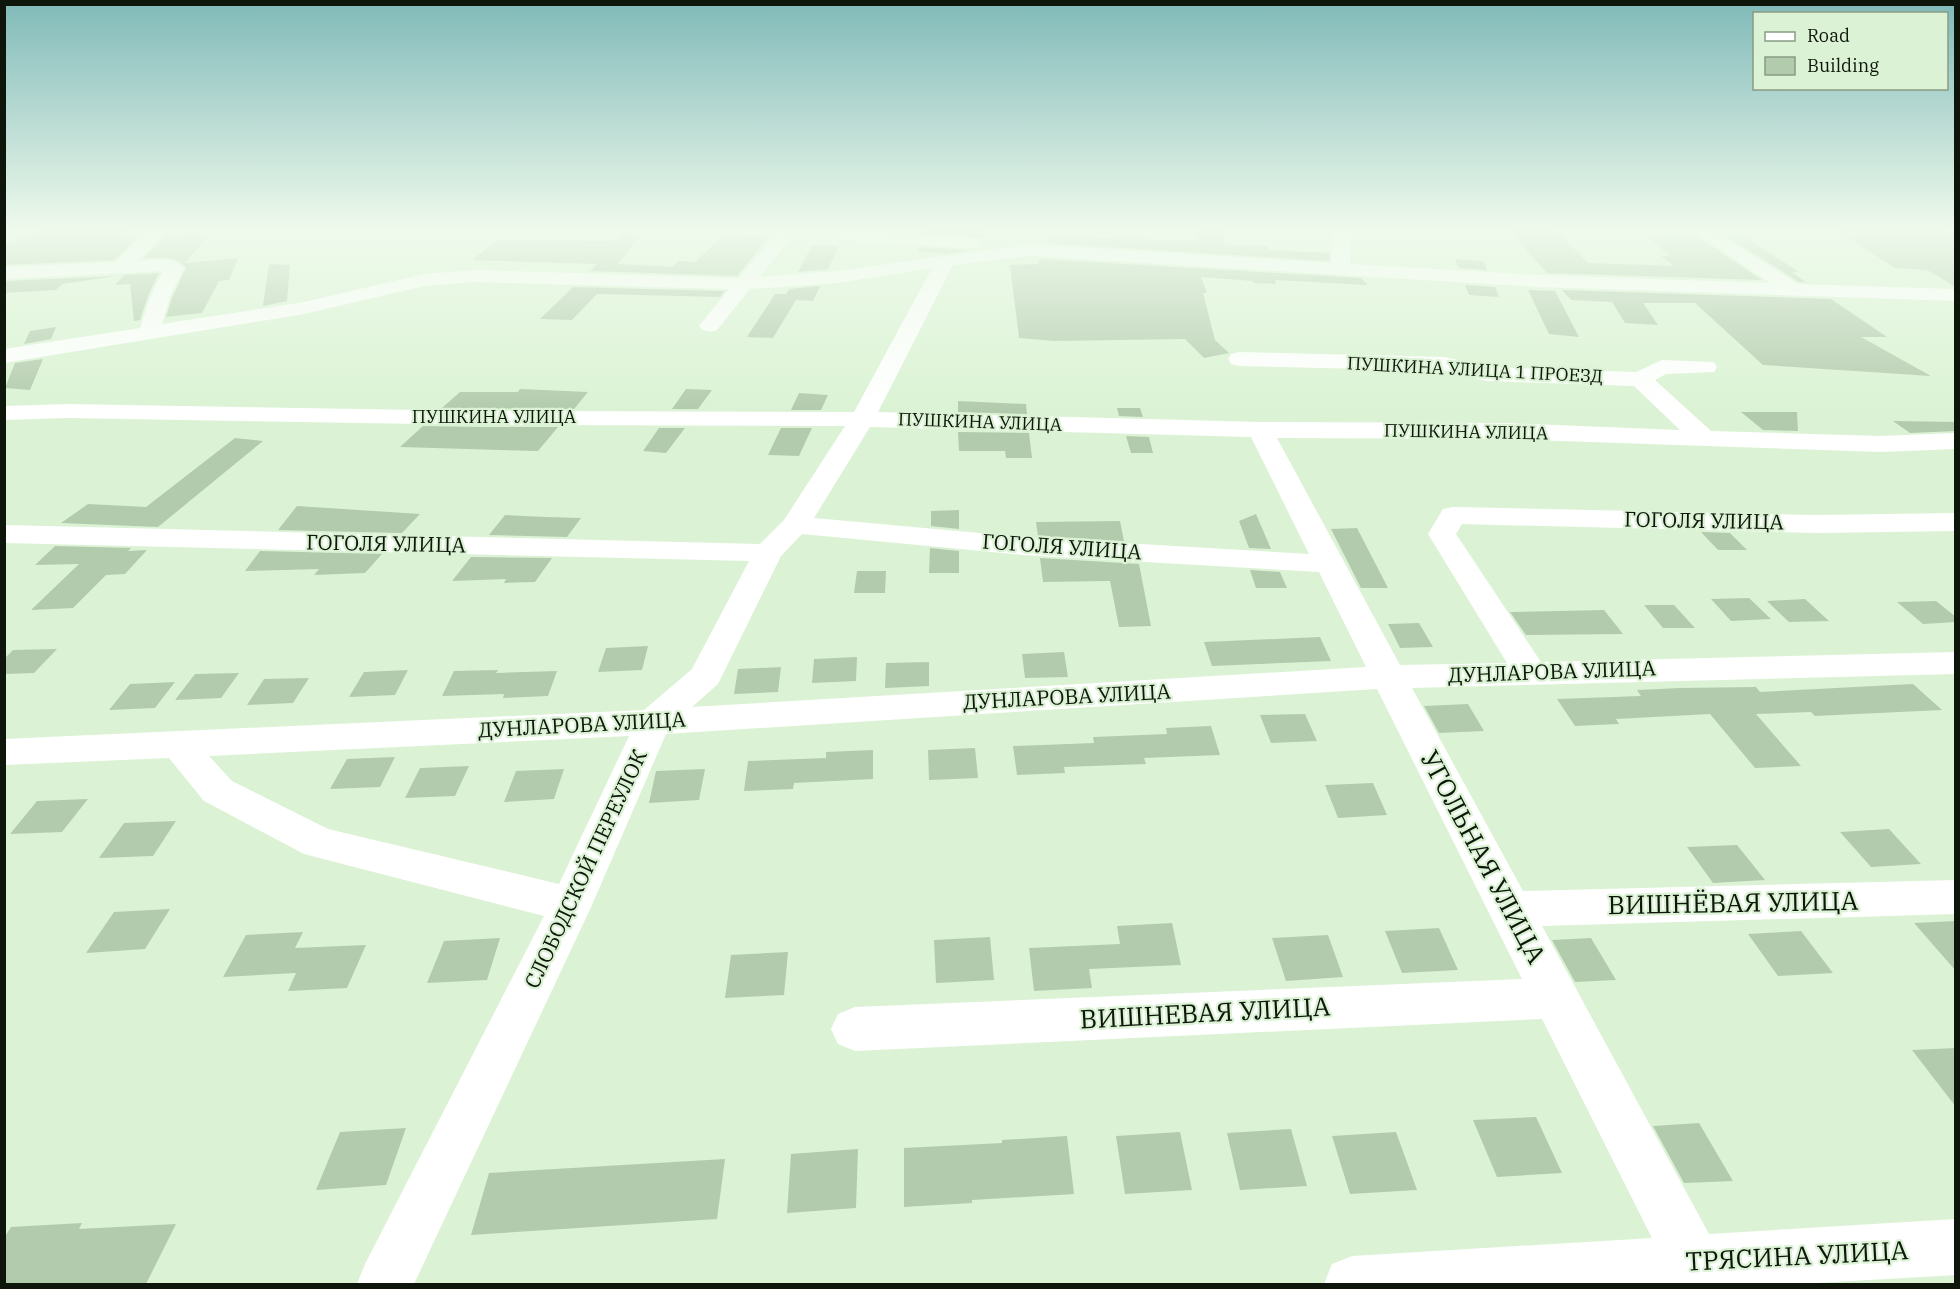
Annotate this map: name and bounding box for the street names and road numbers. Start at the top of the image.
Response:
street label: ПУШКИНА УЛИЦА 1 ПРОЕЗД [1346,351,1604,388]
street label: ПУШКИНА УЛИЦА [412,405,577,428]
street label: ПУШКИНА УЛИЦА [897,407,1063,436]
street label: ПУШКИНА УЛИЦА [1384,419,1549,444]
street label: ГОГОЛЯ УЛИЦА [1624,505,1785,535]
street label: ГОГОЛЯ УЛИЦА [981,526,1143,566]
street label: ГОГОЛЯ УЛИЦА [306,528,467,558]
street label: ДУНЛАРОВА УЛИЦА [1448,653,1657,689]
street label: ДУНЛАРОВА УЛИЦА [962,677,1172,715]
street label: ДУНЛАРОВА УЛИЦА [477,705,687,743]
street label: СЛОБОДСКОЙ ПЕРЕУЛОК [517,744,653,992]
street label: УГОЛЬНАЯ УЛИЦА [1413,744,1554,969]
street label: ВИШНЁВАЯ УЛИЦА [1607,883,1859,921]
street label: ВИШНЕВАЯ УЛИЦА [1079,988,1331,1036]
street label: ТРЯСИНА УЛИЦА [1685,1232,1909,1278]

